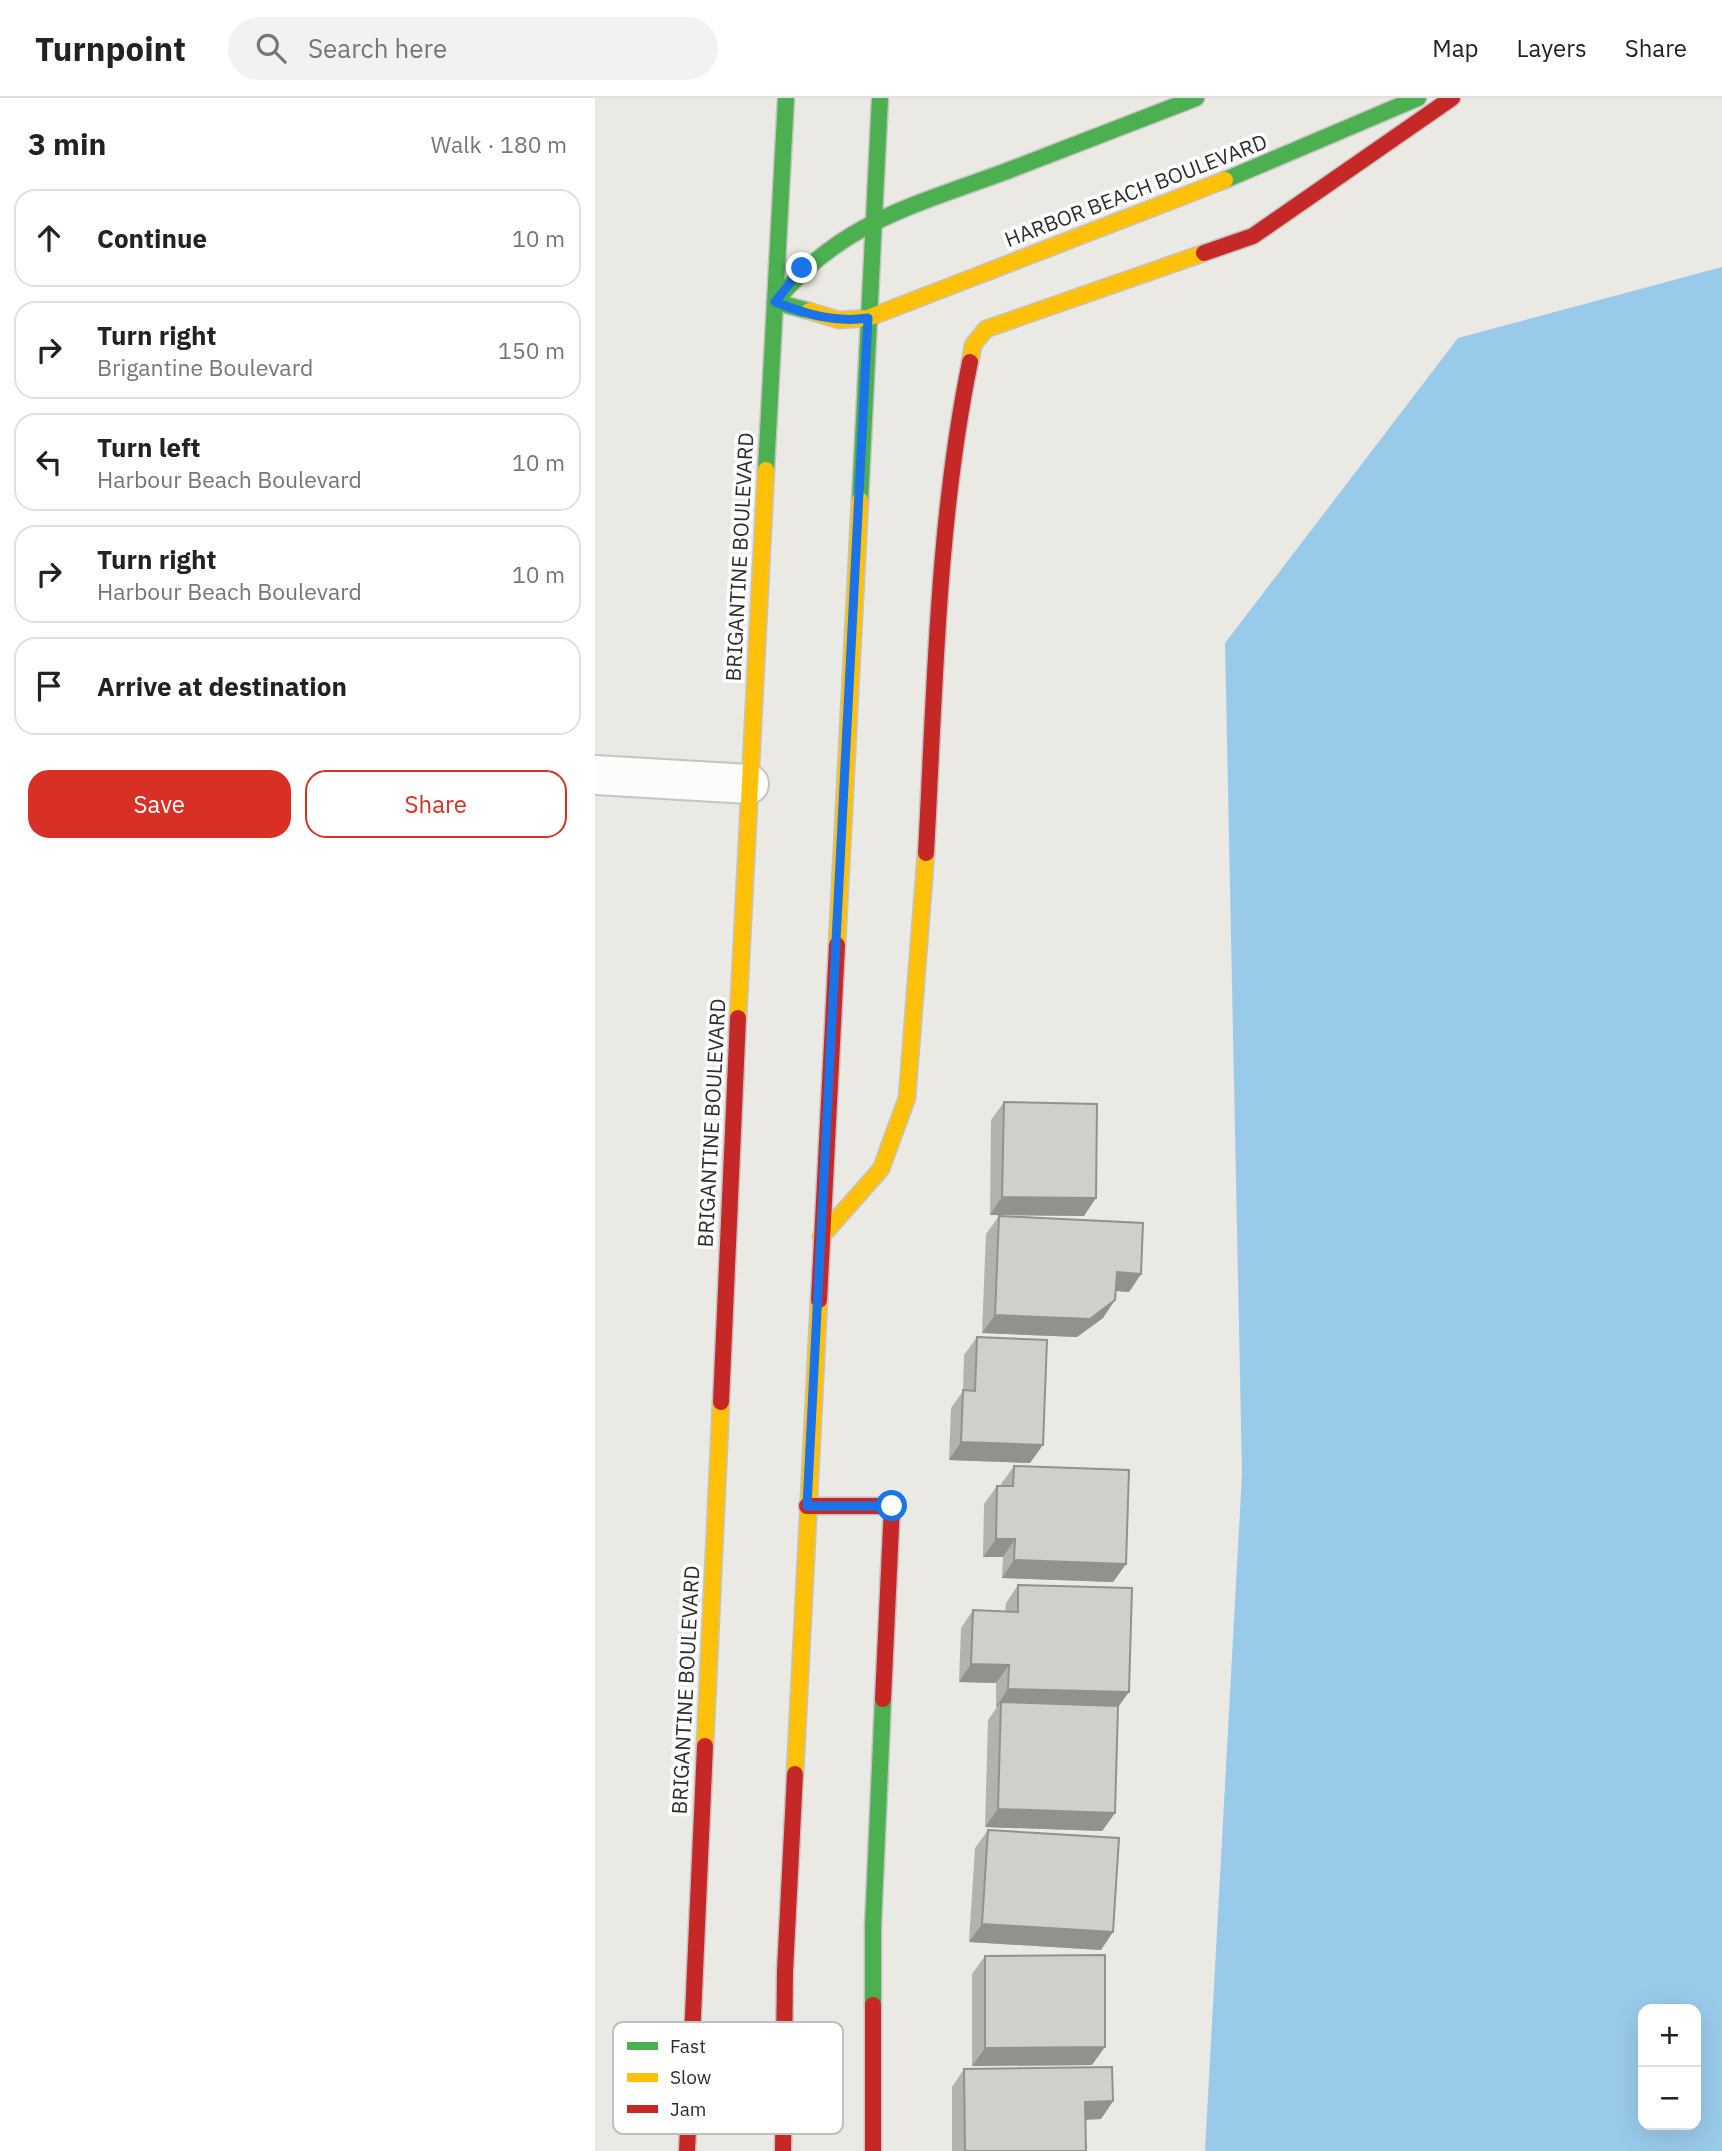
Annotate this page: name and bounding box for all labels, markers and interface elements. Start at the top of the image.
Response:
search box [228,17,718,80]
text: Turnpoint [35,27,186,70]
icon: search [252,29,290,67]
text: Search here [308,31,447,65]
text: Map [1432,32,1479,64]
text: Layers [1517,32,1587,64]
text: Share [1625,32,1687,64]
text: 3 min [28,124,106,163]
street label: HARBOR BEACH BOULEVARD [1000,127,1271,253]
text: Walk · 180 m [431,129,567,159]
icon: ahead [30,219,68,257]
text: Continue [97,221,207,255]
text: 10 m [512,223,565,253]
route end [786,252,817,283]
text: Turn right [97,318,216,352]
icon: right [30,331,68,369]
text: 150 m [498,335,565,365]
text: Brigantine Boulevard [97,352,313,382]
text: Turn left [97,430,200,464]
street label: BRIGANTINE BOULEVARD [719,432,759,682]
icon: left [30,443,68,481]
text: 10 m [512,447,565,477]
text: Harbour Beach Boulevard [97,464,362,494]
text: Turn right [97,542,216,576]
icon: right [30,555,68,593]
text: 10 m [512,559,565,589]
text: Harbour Beach Boulevard [97,576,362,606]
icon: arrive [30,667,68,705]
text: Arrive at destination [97,669,347,703]
button: Save [28,770,291,838]
button: Share [305,770,567,838]
street label: BRIGANTINE BOULEVARD [691,998,731,1248]
route start [876,1490,907,1521]
street label: BRIGANTINE BOULEVARD [665,1565,705,1815]
map controls [1638,2004,1701,2130]
button: + [1638,2004,1701,2067]
legend [613,2022,843,2134]
text: Fast [670,2034,706,2058]
text: Slow [670,2065,711,2089]
button: − [1638,2067,1701,2130]
text: Jam [670,2097,706,2121]

